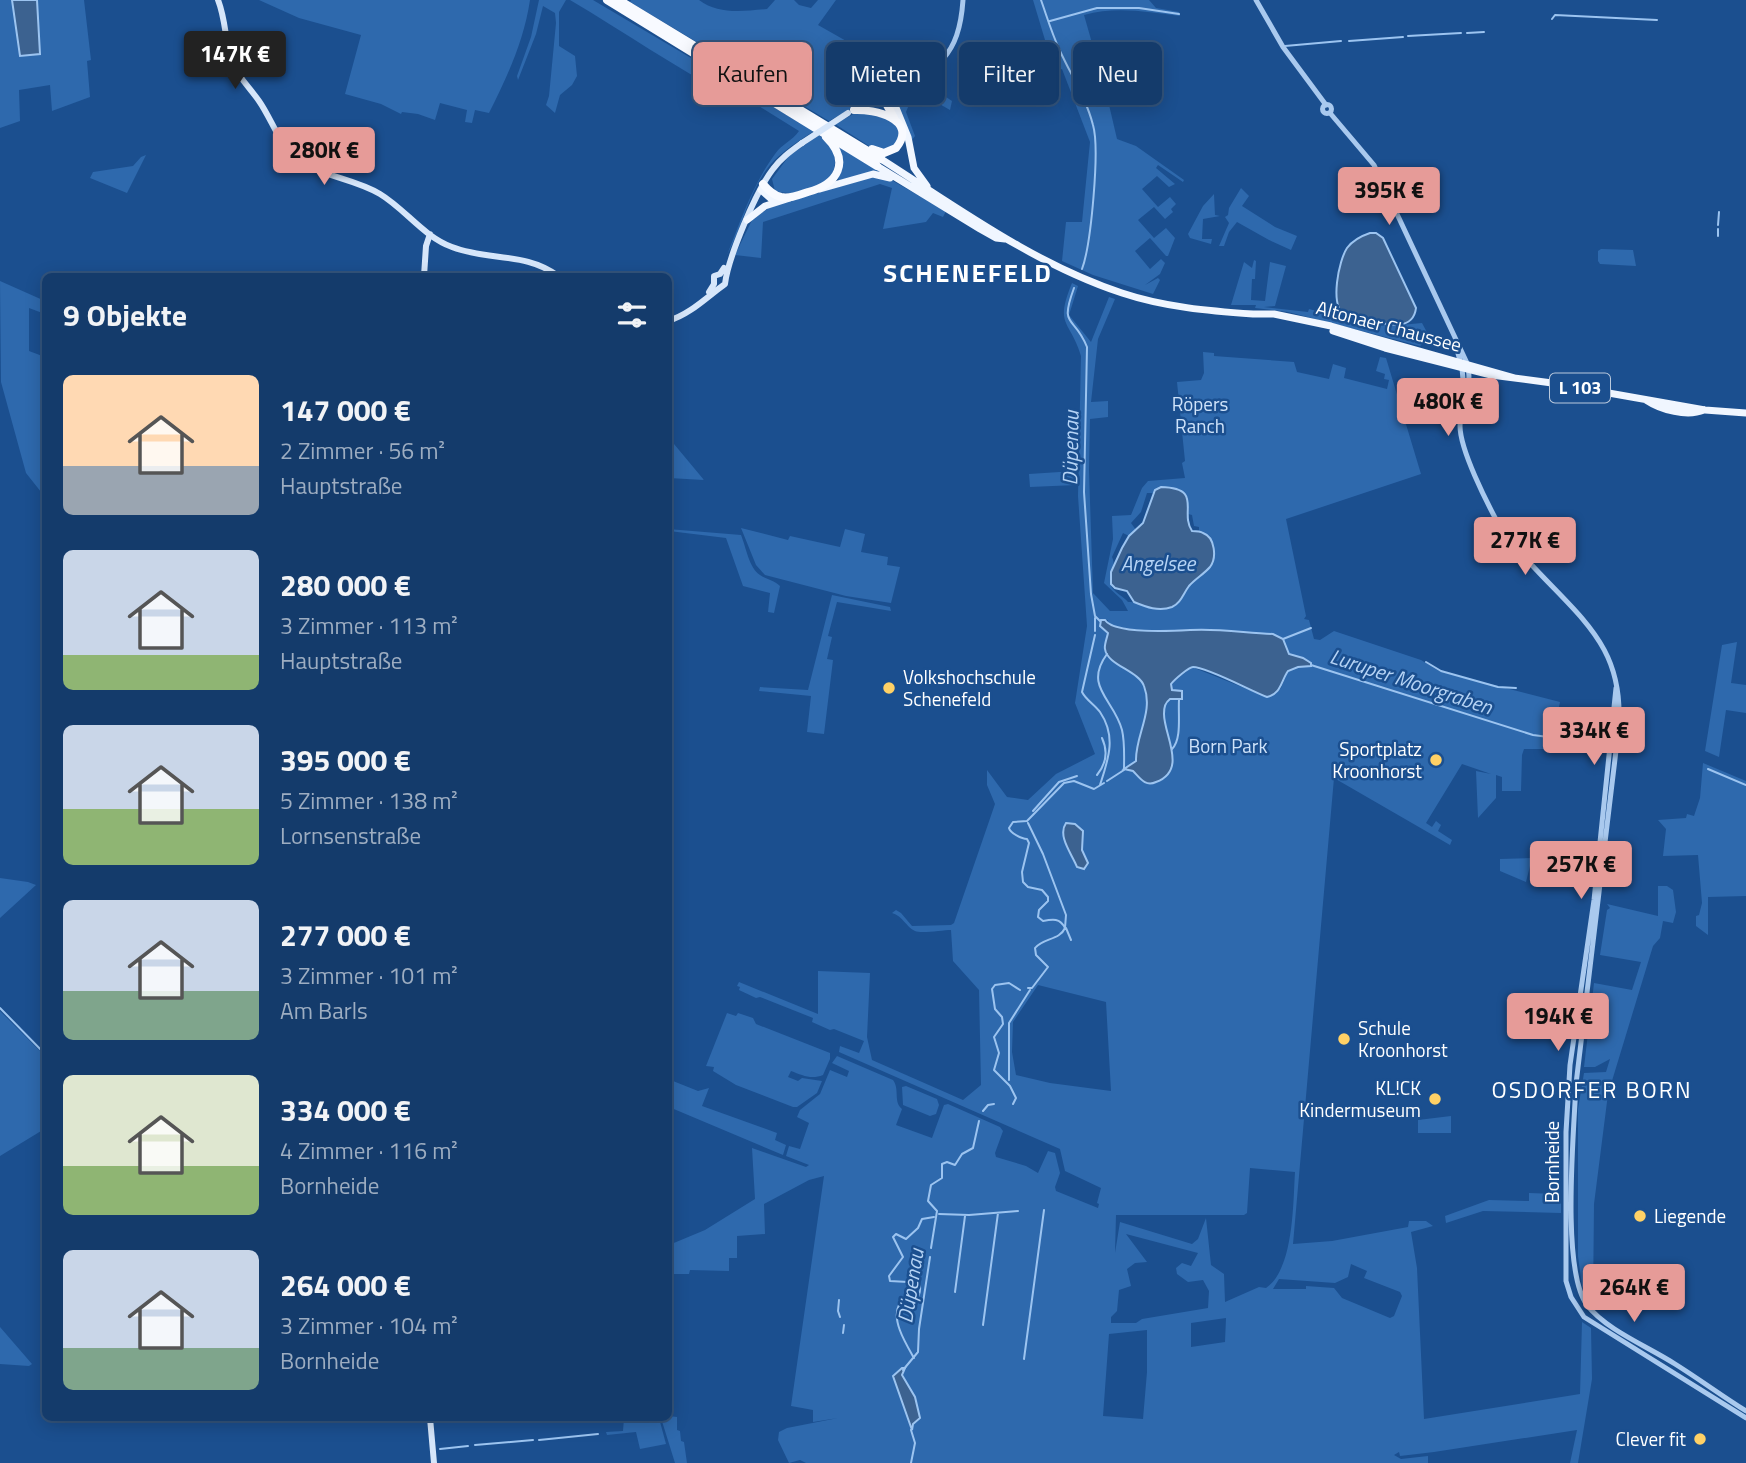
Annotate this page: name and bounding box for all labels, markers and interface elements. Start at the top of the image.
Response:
pin: 147K € [178,32,292,91]
text: 147K € [200,36,270,71]
chip: Kaufen [693,42,812,105]
chip: Mieten [826,42,945,105]
chip: Filter [959,42,1059,105]
chip: Neu [1073,42,1162,105]
pin: 280K € [267,128,381,187]
text: 280K € [289,132,359,167]
pin: 395K € [1332,168,1446,227]
text: 395K € [1354,172,1424,207]
district label: SCHENEFELD [883,253,1053,292]
text: 9 Objekte [63,292,187,338]
street label: Altonaer Chaussee [1313,292,1465,359]
icon: filters [613,296,651,334]
road number: L 103 [1550,374,1610,402]
pin: 480K € [1391,378,1505,438]
text: 480K € [1413,383,1483,418]
text: 147 000 € [280,387,411,433]
park label: Röpers Ranch [1172,389,1228,440]
icon: home [119,403,203,487]
water label: Düpenau [1053,409,1087,486]
text: 2 Zimmer · 56 m² [280,433,445,468]
text: Hauptstraße [280,468,402,503]
pin: 277K € [1468,518,1582,577]
text: 277K € [1490,522,1560,557]
water label: Angelsee [1121,547,1197,579]
text: 280 000 € [280,562,411,608]
icon: home [119,578,203,662]
text: 3 Zimmer · 113 m² [280,608,458,643]
water label: Luruper Moorgraben [1326,640,1497,723]
text: Hauptstraße [280,643,402,678]
place label: Volkshochschule Schenefeld [903,662,1036,713]
marker: Volkshochschule Schenefeld [881,680,897,696]
pin: 334K € [1537,708,1651,767]
text: 334K € [1559,712,1629,747]
park label: Born Park [1188,731,1268,760]
place label: Sportplatz Kroonhorst [1332,734,1422,785]
text: 395 000 € [280,737,411,783]
marker: Sportplatz Kroonhorst [1428,752,1444,768]
icon: home [119,753,203,837]
text: 5 Zimmer · 138 m² [280,783,458,818]
text: Lornsenstraße [280,818,421,853]
pin: 257K € [1524,842,1638,901]
text: 257K € [1546,846,1616,881]
text: 277 000 € [280,912,411,958]
icon: home [119,928,203,1012]
text: 3 Zimmer · 101 m² [280,958,458,993]
text: Am Barls [280,993,368,1028]
pin: 194K € [1501,993,1615,1053]
text: 194K € [1523,998,1593,1033]
place label: Schule Kroonhorst [1358,1013,1448,1064]
marker: Schule Kroonhorst [1336,1031,1352,1047]
district label: OSDORFER BORN [1492,1072,1692,1107]
place label: KL!CK Kindermuseum [1299,1073,1421,1124]
text: 334 000 € [280,1087,411,1133]
marker: KL!CK Kindermuseum [1427,1091,1443,1107]
icon: home [119,1103,203,1187]
street label: Bornheide [1537,1121,1566,1203]
text: 4 Zimmer · 116 m² [280,1133,458,1168]
text: Bornheide [280,1168,379,1203]
place label: Liegende [1654,1201,1726,1230]
marker: Liegende [1632,1208,1648,1224]
water label: Düpenau [888,1245,932,1325]
text: 264 000 € [280,1262,411,1308]
pin: 264K € [1577,1264,1691,1324]
text: 264K € [1599,1269,1669,1304]
icon: home [119,1278,203,1362]
text: 3 Zimmer · 104 m² [280,1308,458,1343]
text: Bornheide [280,1343,379,1378]
place label: Clever fit [1615,1424,1686,1453]
marker: Clever fit [1692,1431,1708,1447]

